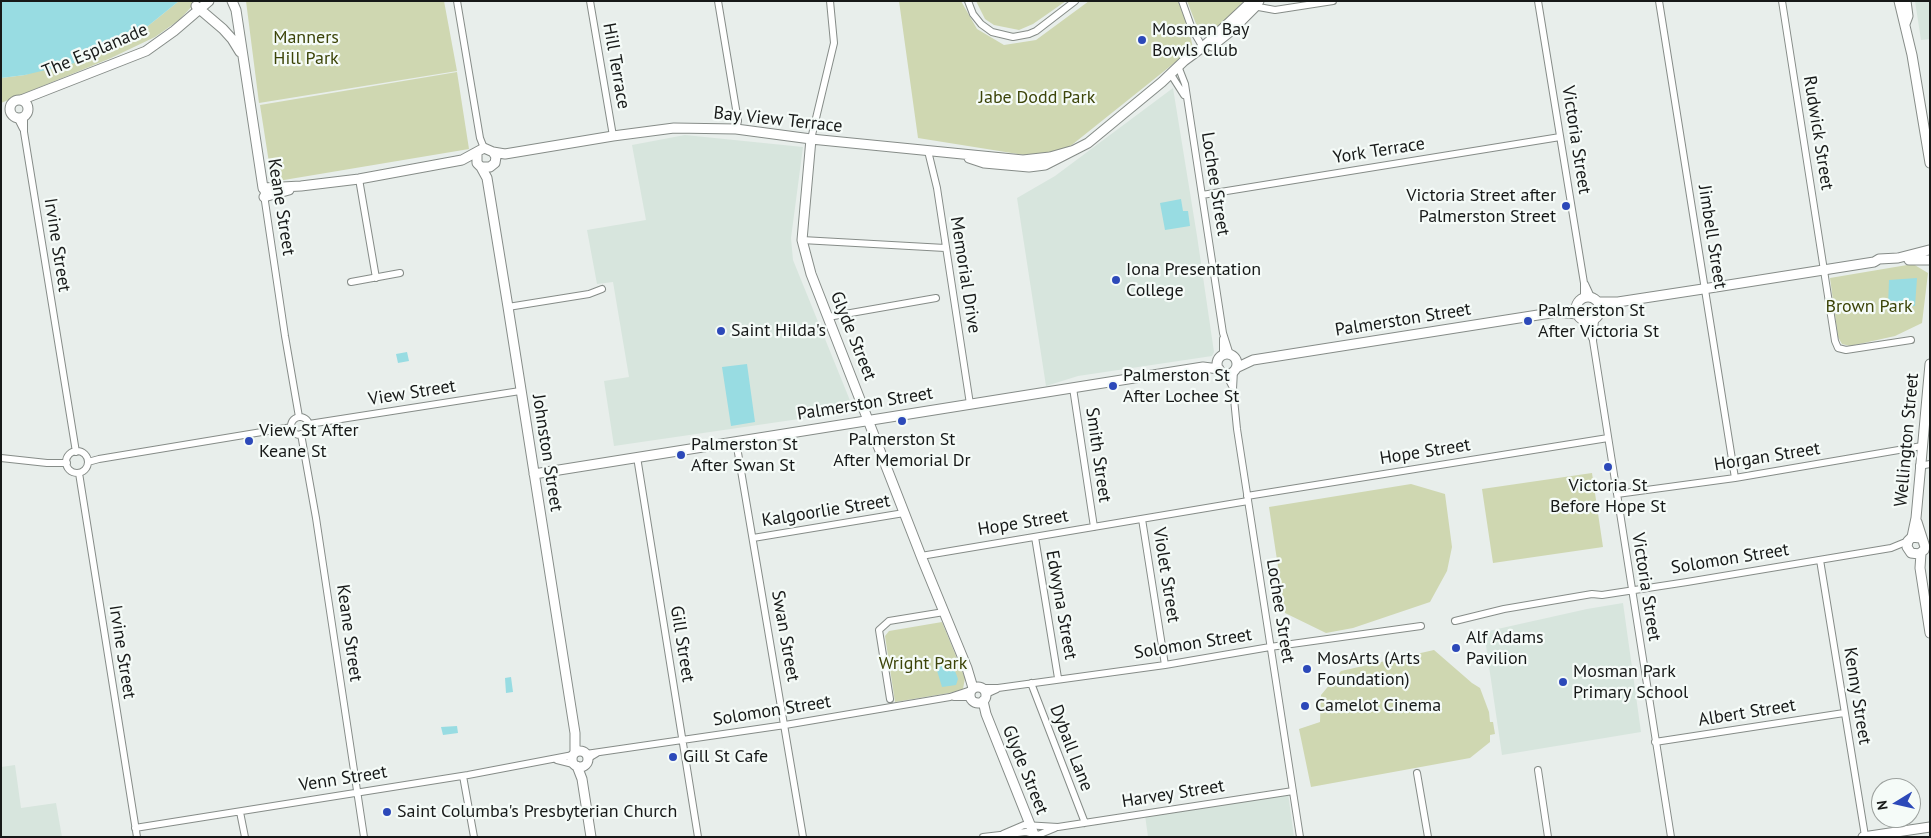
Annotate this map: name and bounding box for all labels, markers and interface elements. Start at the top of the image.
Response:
street label: The Esplanade [39,19,151,83]
place label: Mosman Bay Bowls Club [1152,19,1249,62]
street label: Hill Terrace [598,21,634,111]
park label: Manners Hill Park [273,27,339,70]
marker: Mosman Bay Bowls Club [1136,34,1148,46]
street label: Rudwick Street [1798,74,1838,192]
street label: Victoria Street [1557,84,1595,196]
park label: Jabe Dodd Park [979,87,1095,109]
street label: Bay View Terrace [712,102,844,138]
street label: Lochee Street [1196,131,1234,237]
street label: York Terrace [1332,133,1426,169]
street label: Keane Street [263,157,299,257]
street label: Jimbell Street [1693,184,1731,290]
place label: Victoria Street after Palmerston Street [1406,185,1556,228]
street label: Irvine Street [39,197,75,293]
marker: Victoria Street after Palmerston Street [1560,200,1572,212]
street label: Memorial Drive [945,215,985,335]
place label: Iona Presentation College [1126,259,1261,302]
marker: Iona Presentation College [1110,274,1122,286]
street label: Glyde Street [825,288,881,384]
park label: Brown Park [1825,296,1913,318]
street label: Palmerston Street [1334,299,1472,341]
place label: Palmerston St After Victoria St [1538,300,1659,342]
marker: Palmerston St After Victoria St [1522,315,1534,327]
place label: Saint Hilda's [731,320,826,342]
marker: Saint Hilda's [715,325,727,337]
place label: Palmerston St After Lochee St [1123,365,1239,408]
street label: Wellington Street [1890,372,1924,508]
street label: View Street [367,375,457,411]
marker: Palmerston St After Lochee St [1107,380,1119,392]
street label: Palmerston Street [796,383,934,425]
street label: Johnston Street [527,393,567,513]
street label: Smith Street [1081,406,1115,504]
marker: Palmerston St After Memorial Dr [896,415,908,427]
place label: View St After Keane St [259,420,359,462]
place label: Palmerston St After Memorial Dr [833,429,971,472]
place label: Palmerston St After Swan St [691,434,798,476]
street label: Hope Street [1378,434,1472,470]
marker: View St After Keane St [243,435,255,447]
street label: Horgan Street [1712,438,1822,476]
marker: Palmerston St After Swan St [675,449,687,461]
marker: Victoria St Before Hope St [1602,461,1614,473]
place label: Victoria St Before Hope St [1550,475,1666,518]
street label: Kalgoorlie Street [760,490,892,532]
street label: Hope Street [976,505,1070,541]
street label: Violet Street [1148,526,1184,624]
street label: Victoria Street [1627,531,1665,643]
street label: Solomon Street [1670,539,1790,579]
street label: Edwyna Street [1041,549,1081,661]
street label: Lochee Street [1261,558,1299,664]
street label: Keane Street [331,583,367,683]
street label: Swan Street [766,589,804,683]
street label: Irvine Street [104,604,140,700]
street label: Gill Street [665,604,699,684]
street label: Solomon Street [1133,624,1253,664]
place label: Alf Adams Pavilion [1466,627,1544,670]
marker: Alf Adams Pavilion [1450,642,1462,654]
street label: Kenny Street [1839,646,1875,746]
place label: MosArts (Arts Foundation) [1317,648,1420,691]
park label: Wright Park [879,653,967,675]
place label: Mosman Park Primary School [1573,661,1688,704]
marker: MosArts (Arts Foundation) [1301,663,1313,675]
marker: Mosman Park Primary School [1557,676,1569,688]
street label: Solomon Street [712,691,832,731]
place label: Camelot Cinema [1315,695,1441,717]
street label: Albert Street [1697,695,1797,731]
marker: Camelot Cinema [1299,700,1311,712]
street label: Dyball Lane [1045,702,1097,794]
street label: Glyde Street [997,722,1053,818]
place label: Gill St Cafe [683,746,768,768]
marker: Gill St Cafe [667,751,679,763]
street label: Venn Street [297,761,389,797]
street label: Harvey Street [1120,775,1226,813]
north arrow [1871,778,1921,828]
text: N [1873,799,1892,811]
place label: Saint Columba's Presbyterian Church [397,801,677,823]
marker: Saint Columba's Presbyterian Church [381,806,393,818]

